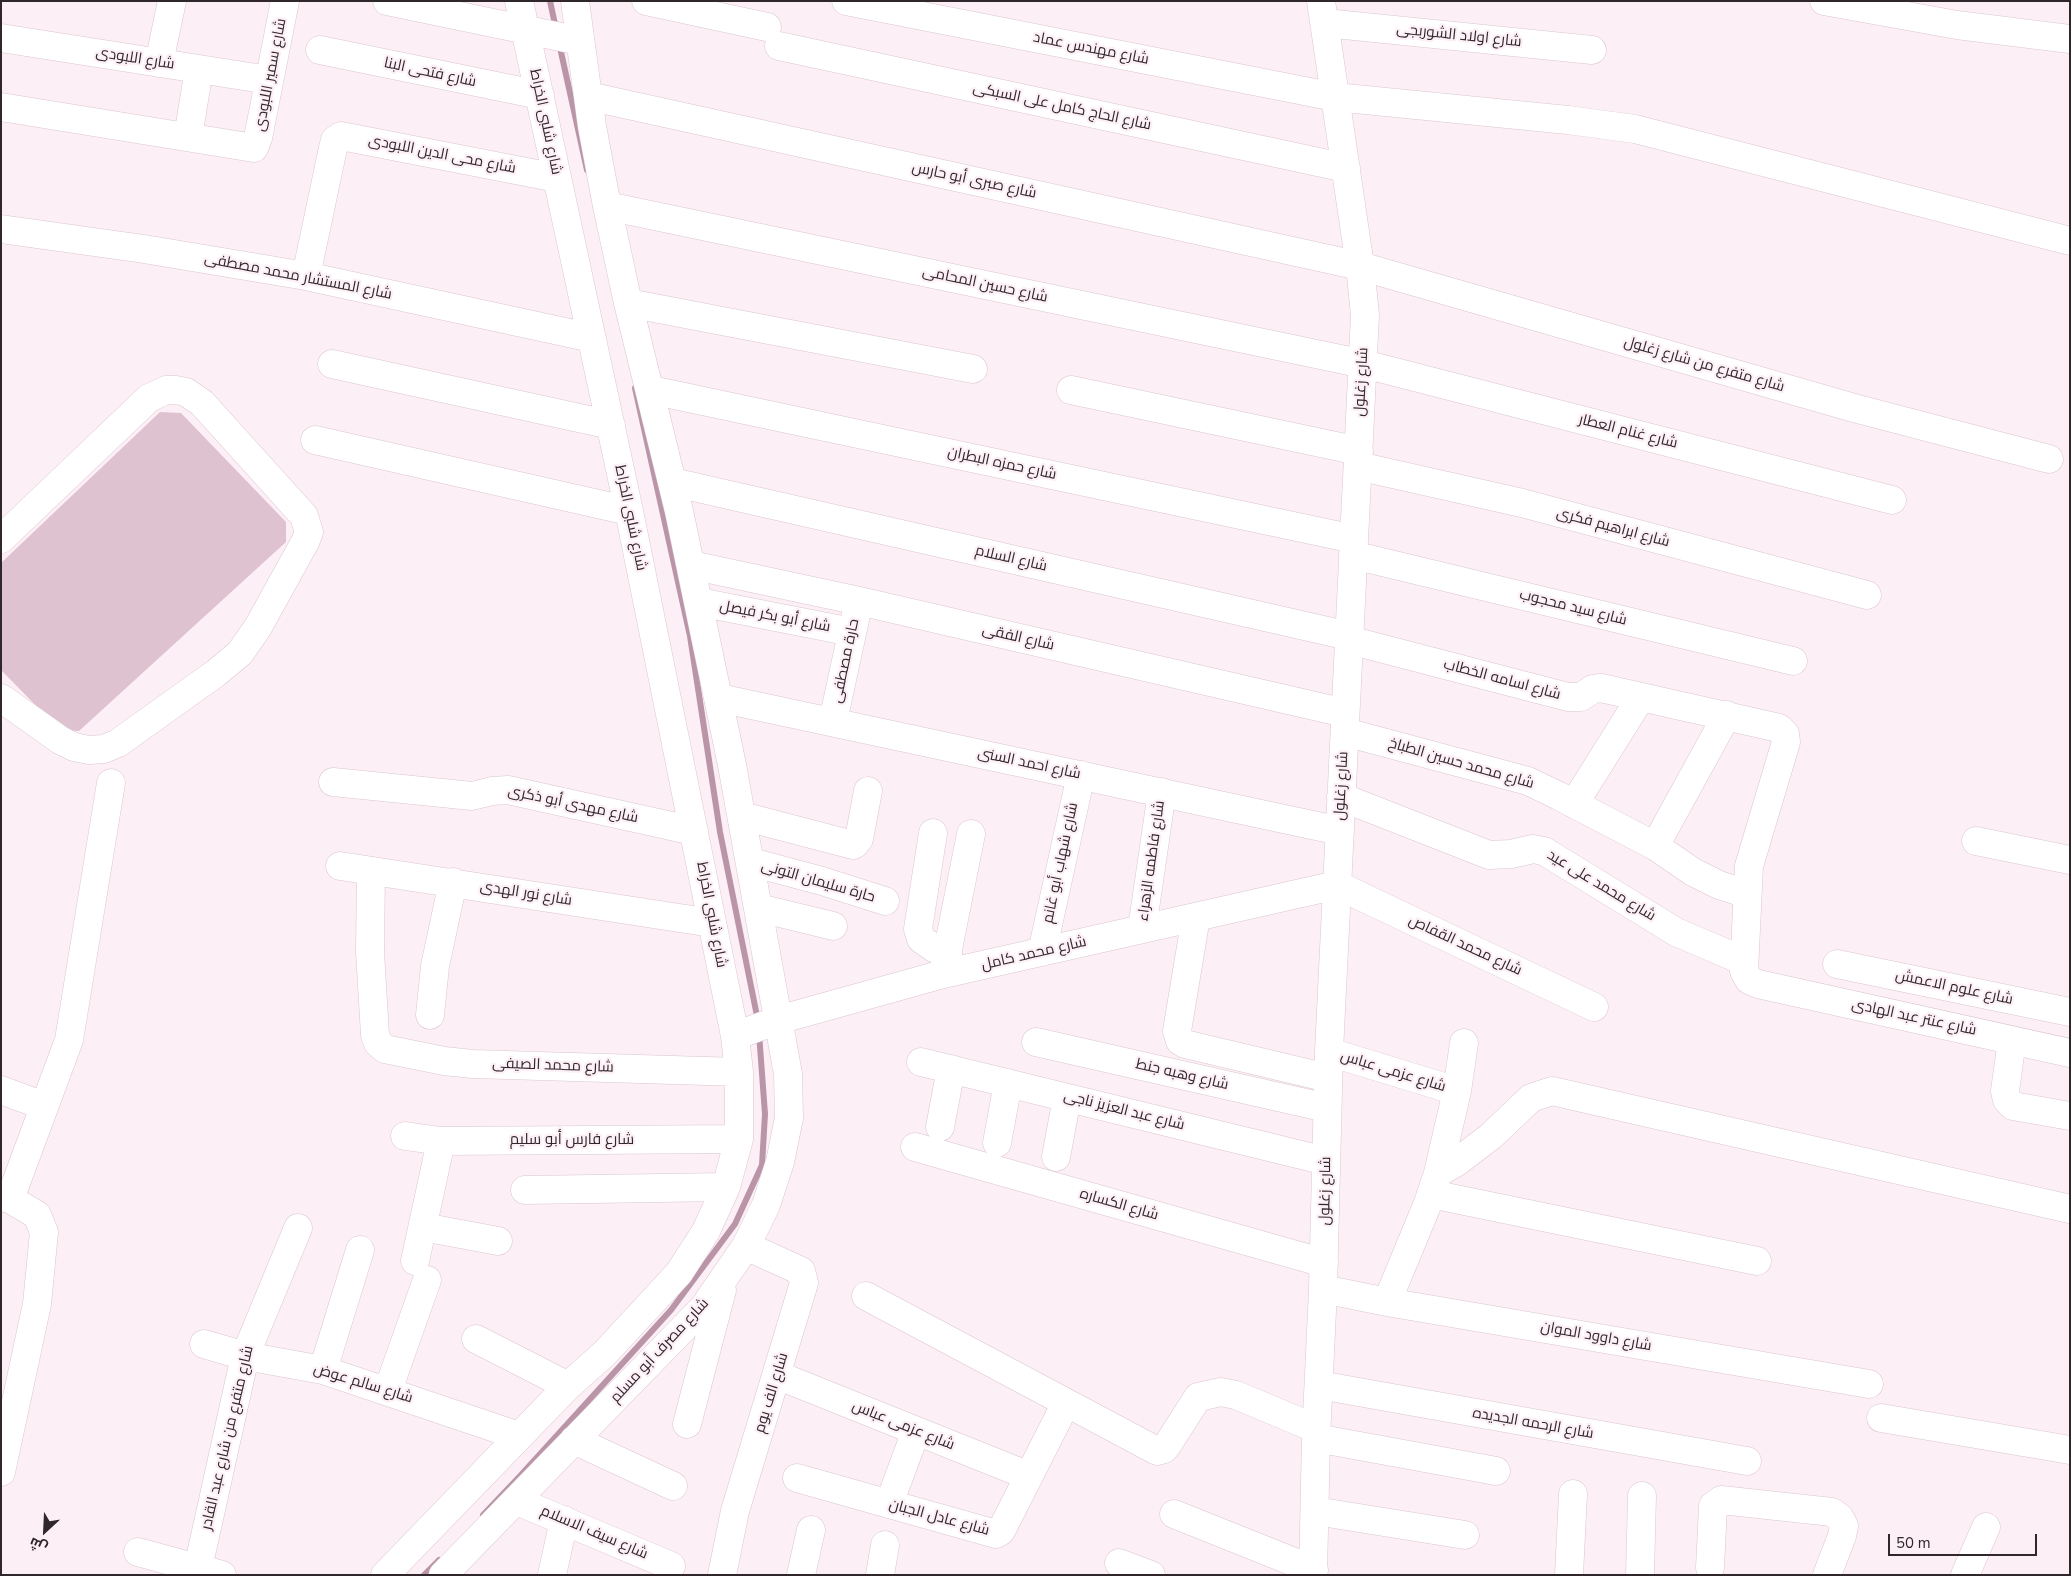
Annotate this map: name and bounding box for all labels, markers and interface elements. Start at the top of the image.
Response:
street label: شارع سمير اللبودى [251,17,291,133]
street label: شارع اولاد الشوربجى [1395,20,1523,52]
street label: شارع مهندس عماد [1032,29,1150,69]
street label: شارع اللبودى [94,44,176,74]
street label: شارع فتحى البنا [382,54,478,92]
street label: شارع شلبى الخراط [525,67,565,177]
street label: شارع الحاج كامل على السبكى [971,79,1153,135]
street label: شارع محى الدين اللبودى [367,132,517,178]
street label: شارع صبرى أبو حارس [910,159,1038,203]
street label: شارع المستشار محمد مصطفى [203,250,393,304]
street label: شارع حسين المحامى [921,263,1049,307]
street label: شارع متفرع من شارع زغلول [1622,333,1786,397]
street label: شارع زغلول [1351,347,1373,417]
street label: شارع غنام العطار [1577,411,1679,453]
street label: شارع حمزه البطران [946,444,1058,484]
street label: شارع شلبى الخراط [610,463,650,573]
street label: شارع ابراهيم فكرى [1554,504,1672,552]
street label: شارع السلام [973,542,1049,576]
street label: شارع سيد محجوب [1518,586,1628,630]
street label: شارع أبو بكر فيصل [718,597,832,637]
street label: حارة مصطفى [828,617,864,705]
street label: شارع الفقى [980,621,1056,655]
street label: شارع اسامه الخطاب [1441,656,1563,704]
street label: شارع محمد حسين الطباخ [1386,735,1536,793]
street label: شارع احمد السنى [976,744,1082,784]
street label: شارع زغلول [1331,751,1353,821]
street label: شارع مهدى أبو ذكرى [506,782,640,828]
street label: شارع فاطمه الزهراء [1135,800,1169,922]
street label: شارع شهاب أبو غانم [1039,801,1083,925]
street label: شارع محمد على عيد [1543,847,1659,925]
street label: حارة سليمان التونى [759,857,877,907]
street label: شارع شلبى الخراط [692,860,730,970]
street label: شارع نور الهدى [479,878,573,910]
street label: شارع محمد القفاص [1405,912,1525,980]
street label: شارع محمد كامل [980,933,1088,975]
street label: شارع علوم الاعمش [1894,967,2014,1009]
street label: شارع عنتر عبد الهادى [1850,996,1978,1040]
street label: شارع عزمى عباس [1338,1047,1448,1097]
street label: شارع محمد الصيفى [492,1055,614,1077]
street label: شارع وهبه جنط [1134,1056,1230,1094]
street label: شارع عبد العزيز ناجى [1062,1087,1186,1135]
street label: شارع فارس أبو سليم [510,1131,634,1149]
street label: شارع زغلول [1316,1156,1336,1226]
street label: شارع الكساره [1078,1185,1160,1225]
street label: شارع مصرف أبو مسلم [607,1295,713,1407]
street label: شارع داوود الموان [1539,1318,1653,1356]
street label: شارع متفرع من شارع عبد القادر [198,1344,258,1532]
street label: شارع الف يوم [751,1351,793,1435]
street label: شارع سالم عوض [311,1360,415,1408]
street label: شارع عزمى عباس [849,1397,957,1455]
street label: شارع الرحمه الجديده [1471,1404,1595,1444]
street label: شارع عادل الجبان [887,1496,991,1540]
street label: شارع سيف الاسلام [538,1502,650,1564]
north arrow [20,1506,70,1556]
scale bar [1891,1524,2040,1556]
text: ش [26,1533,51,1557]
text: 50 m [1896,1533,1931,1553]

